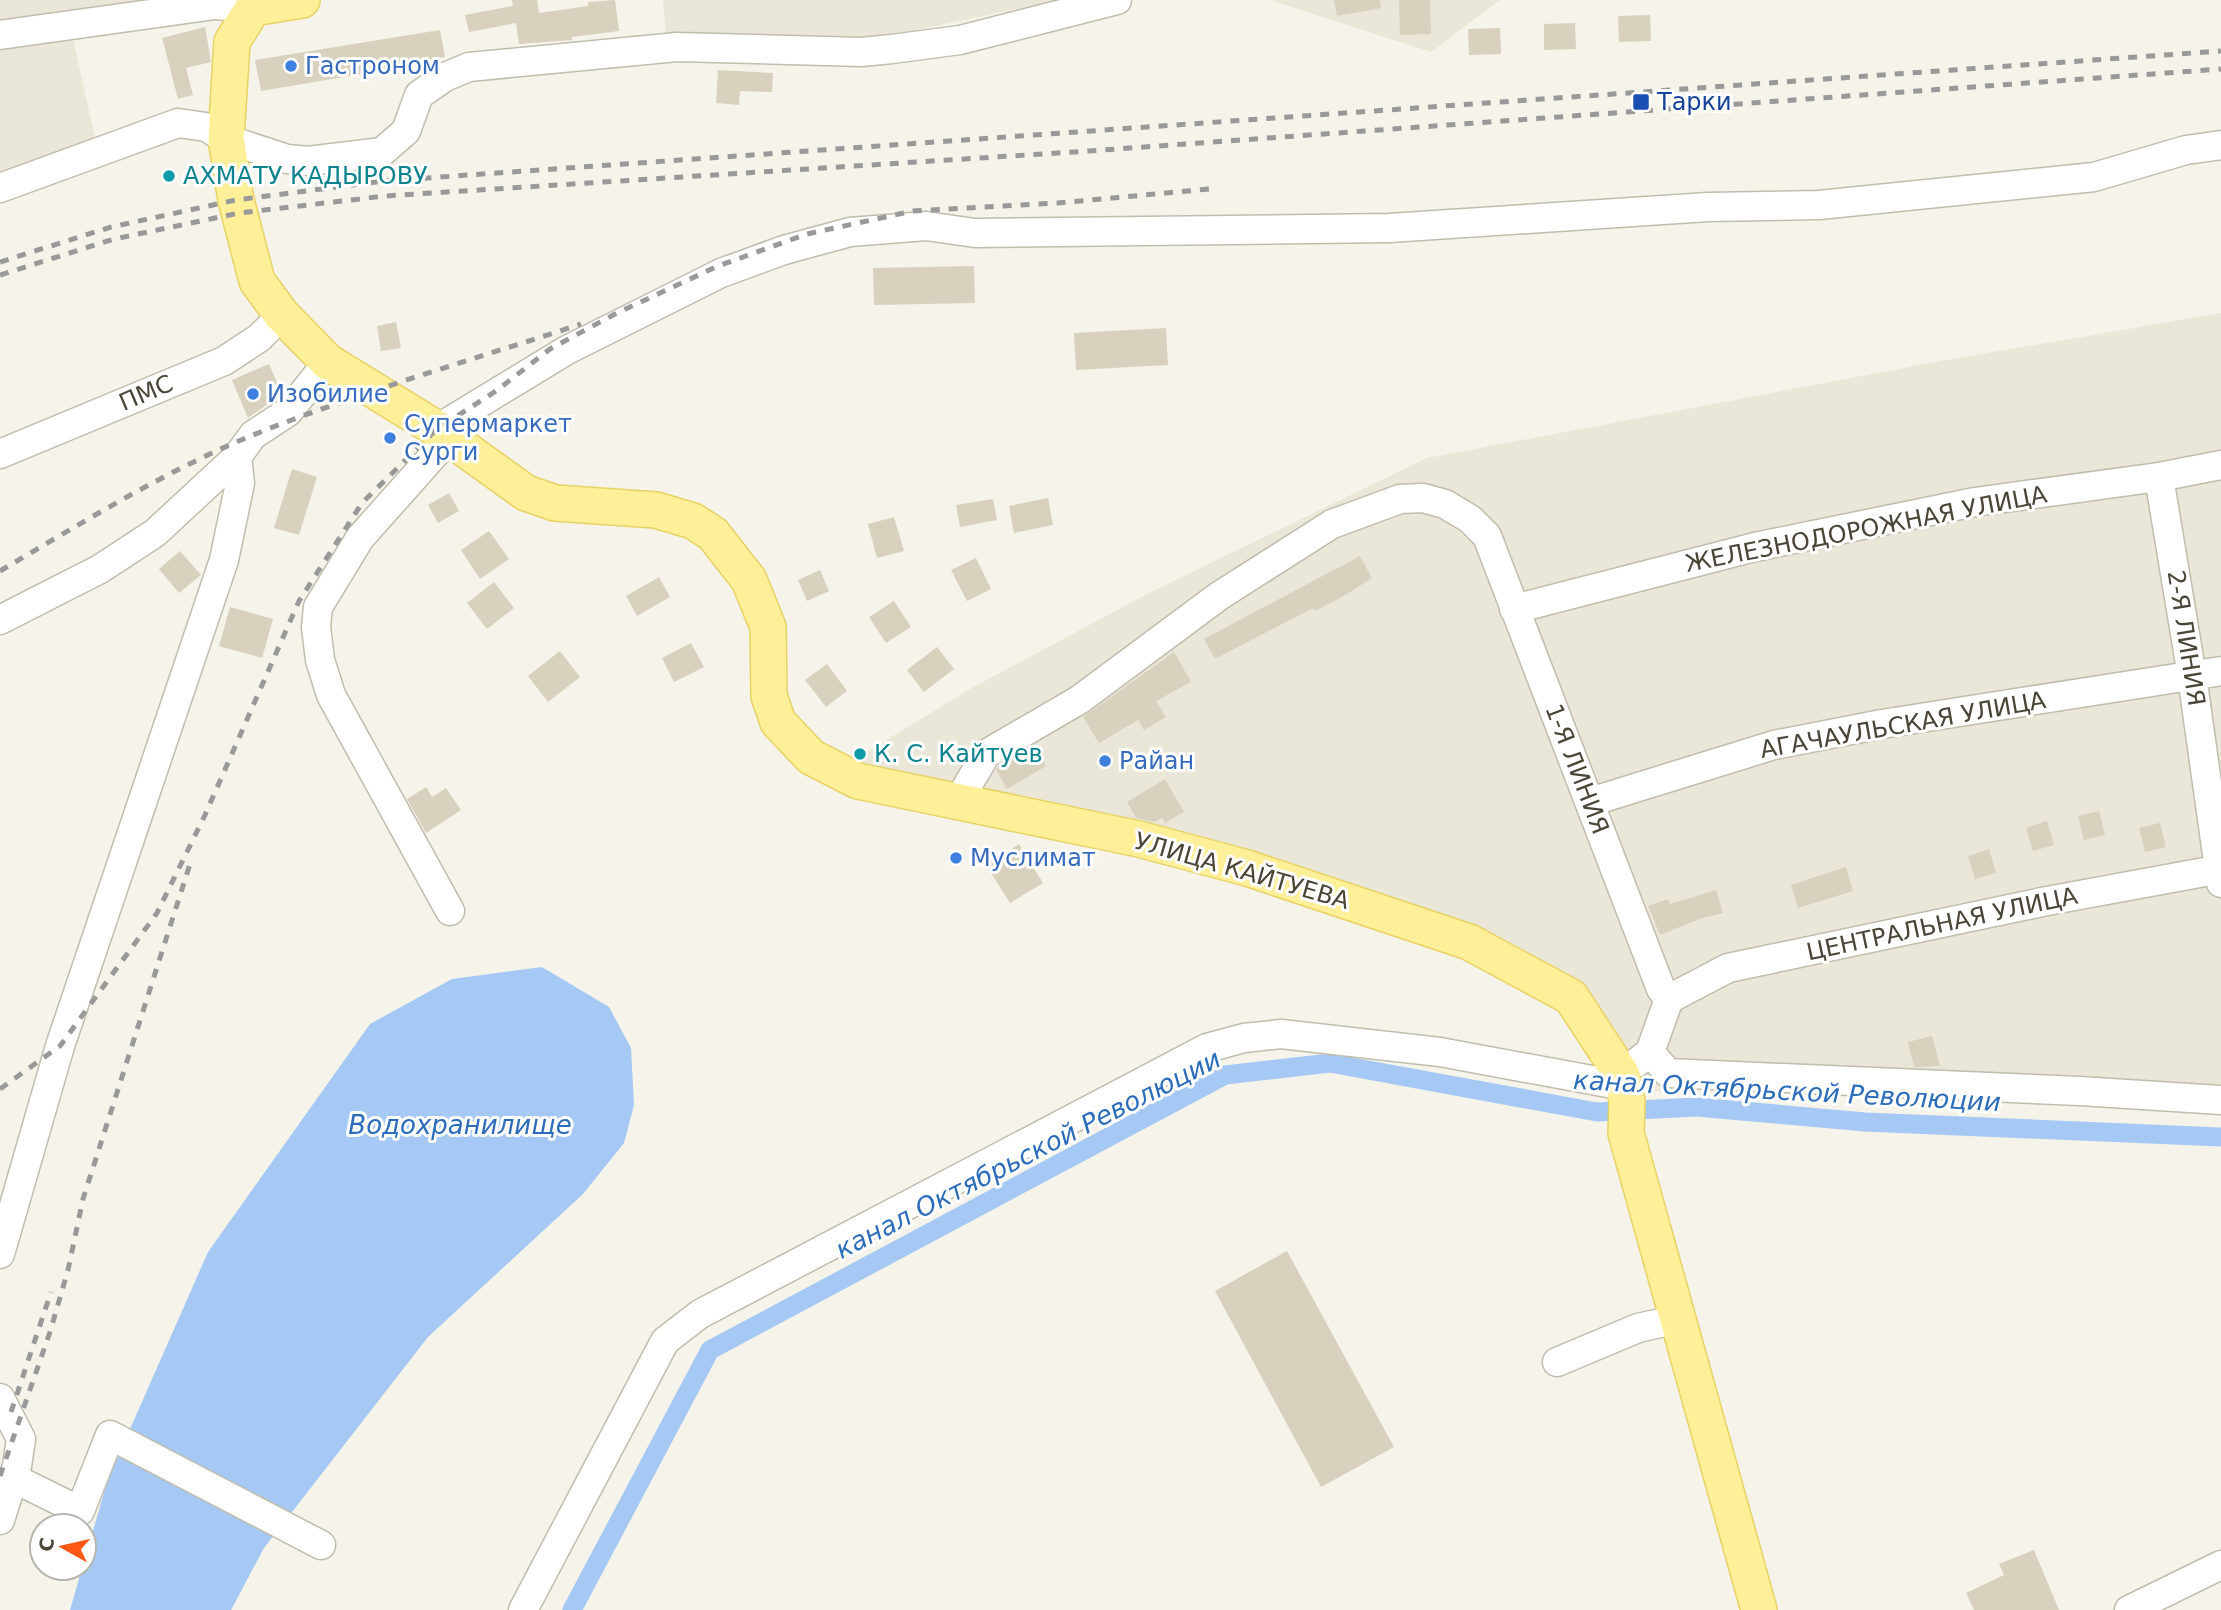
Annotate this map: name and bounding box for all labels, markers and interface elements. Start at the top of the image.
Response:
place label: Гастроном [305,52,440,80]
marker: Гастроном [283,58,299,74]
place label: Тарки [1656,88,1732,116]
marker: Тарки [1631,92,1651,112]
place label: АХМАТУ КАДЫРОВУ [183,162,428,190]
marker: АХМАТУ КАДЫРОВУ [161,168,177,184]
street label: ПМС [115,369,177,417]
place label: Изобилие [267,380,389,408]
marker: Изобилие [245,386,261,402]
place label: Супермаркет Сурги [404,410,572,466]
marker: Супермаркет Сурги [382,430,398,446]
street label: ЖЕЛЕЗНОДОРОЖНАЯ УЛИЦА [1683,480,2050,578]
street label: 2-Я ЛИНИЯ [2161,568,2211,708]
street label: АГАЧАУЛЬСКАЯ УЛИЦА [1758,686,2049,764]
street label: 1-Я ЛИНИЯ [1539,700,1615,838]
place label: К. С. Кайтуев [874,740,1043,768]
marker: К. С. Кайтуев [852,746,868,762]
place label: Райан [1119,747,1194,775]
marker: Райан [1097,753,1113,769]
street label: УЛИЦА КАЙТУЕВА [1131,826,1353,915]
place label: Муслимат [970,844,1096,872]
marker: Муслимат [948,850,964,866]
street label: ЦЕНТРАЛЬНАЯ УЛИЦА [1804,881,2081,966]
water label: канал Октябрьской Революции [830,1043,1226,1265]
water label: канал Октябрьской Революции [1572,1065,2002,1117]
water label: Водохранилище [348,1110,572,1140]
north arrow [28,1512,98,1582]
text: С [34,1536,58,1553]

